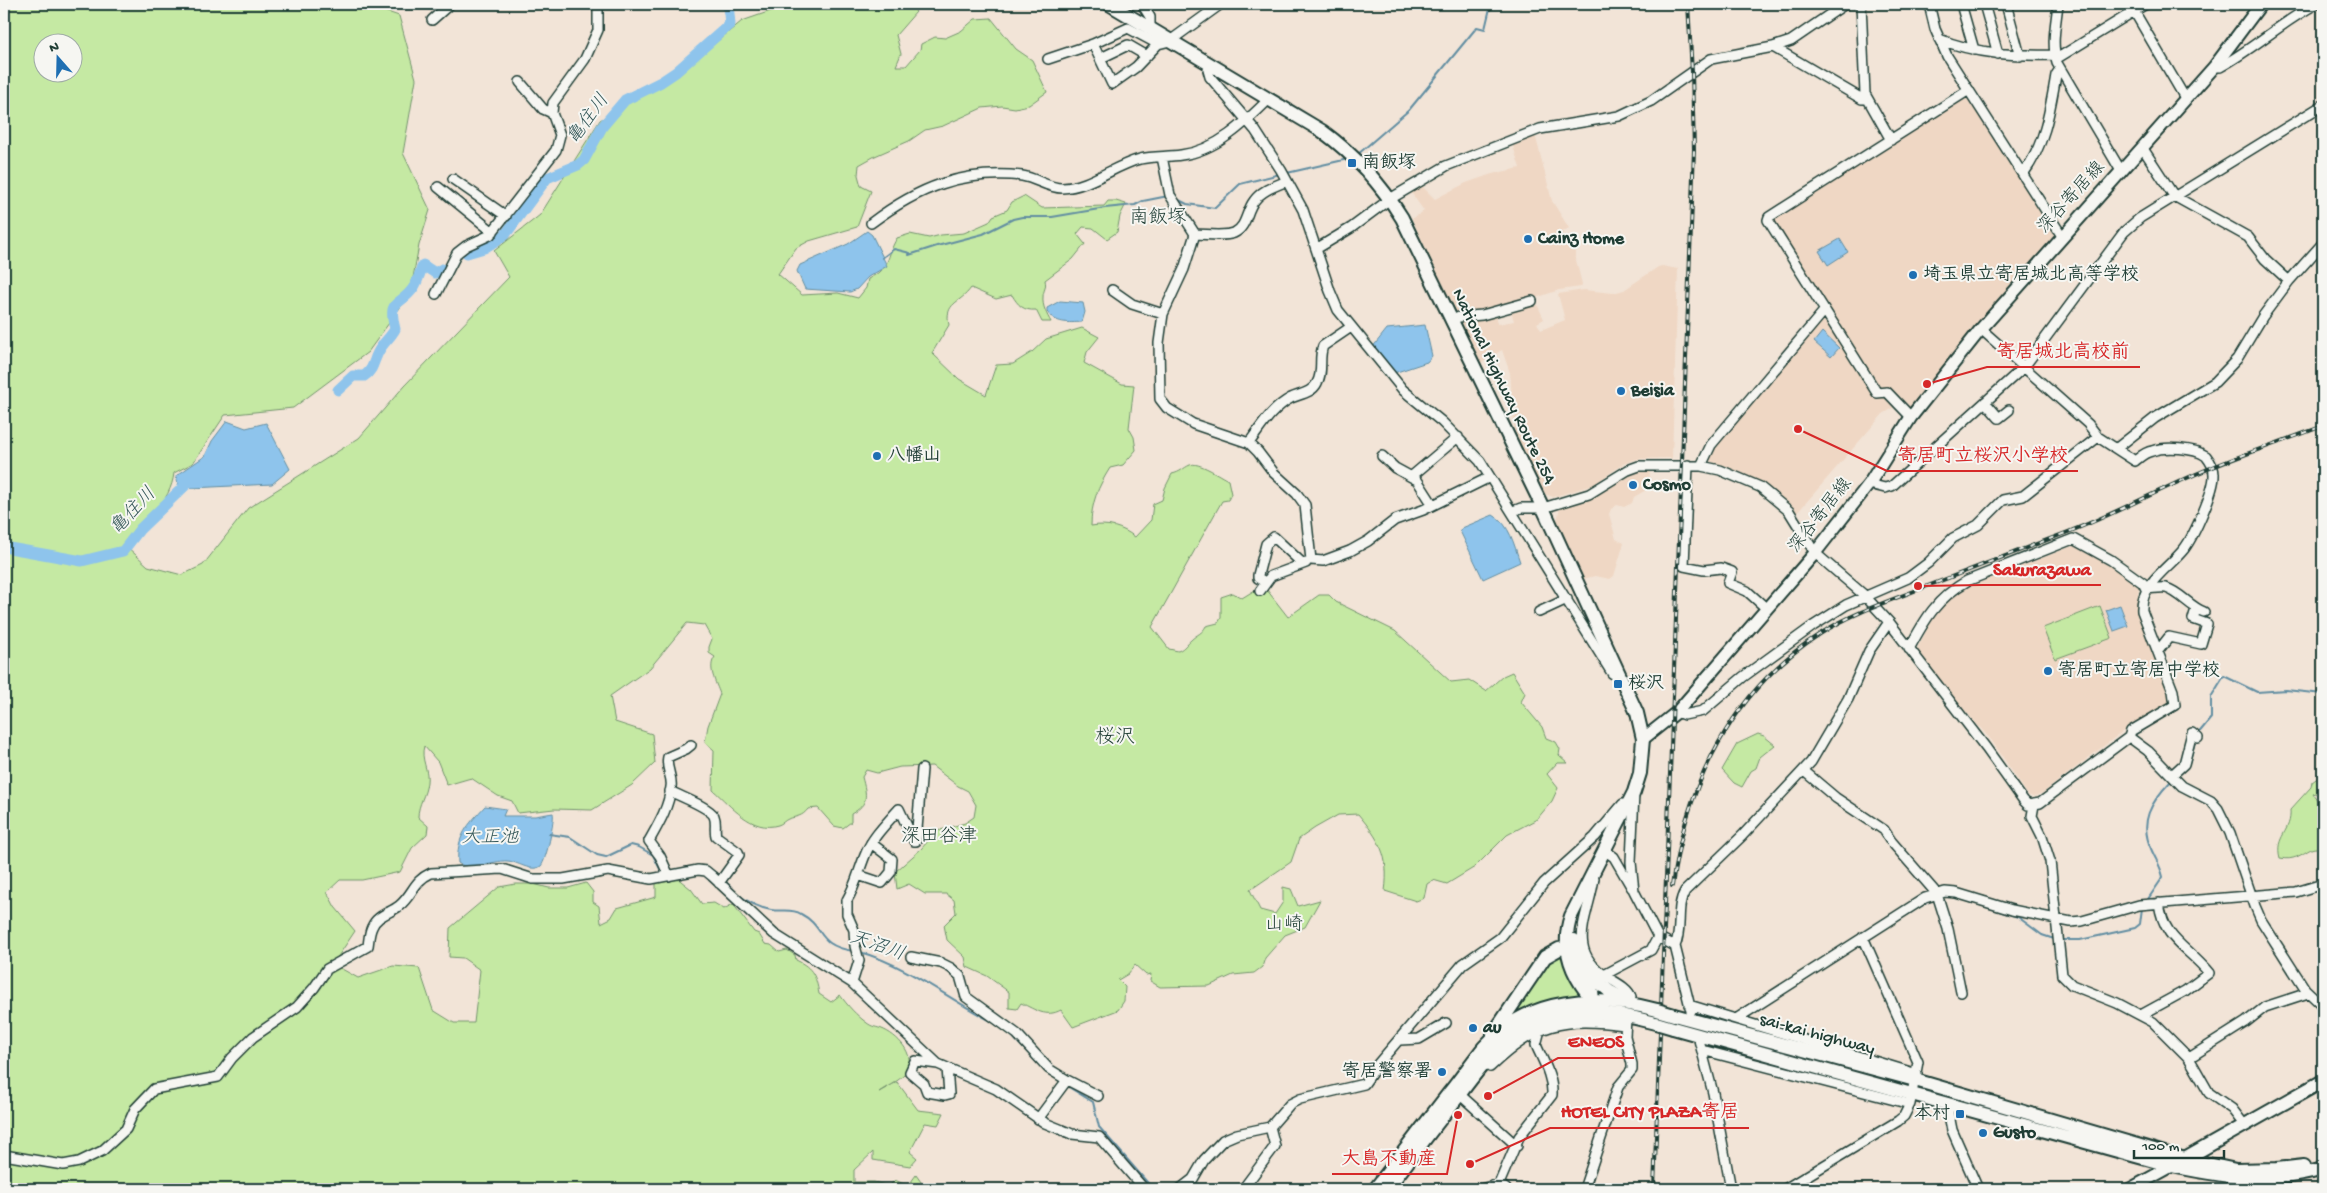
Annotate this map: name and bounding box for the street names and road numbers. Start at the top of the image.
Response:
street label: 深谷寄居線 [2033,157,2110,238]
street label: National Highway Route 254 [1446,286,1560,489]
street label: 深谷寄居線 [1784,473,1857,558]
street label: sai-kai highway [1757,1010,1877,1061]

